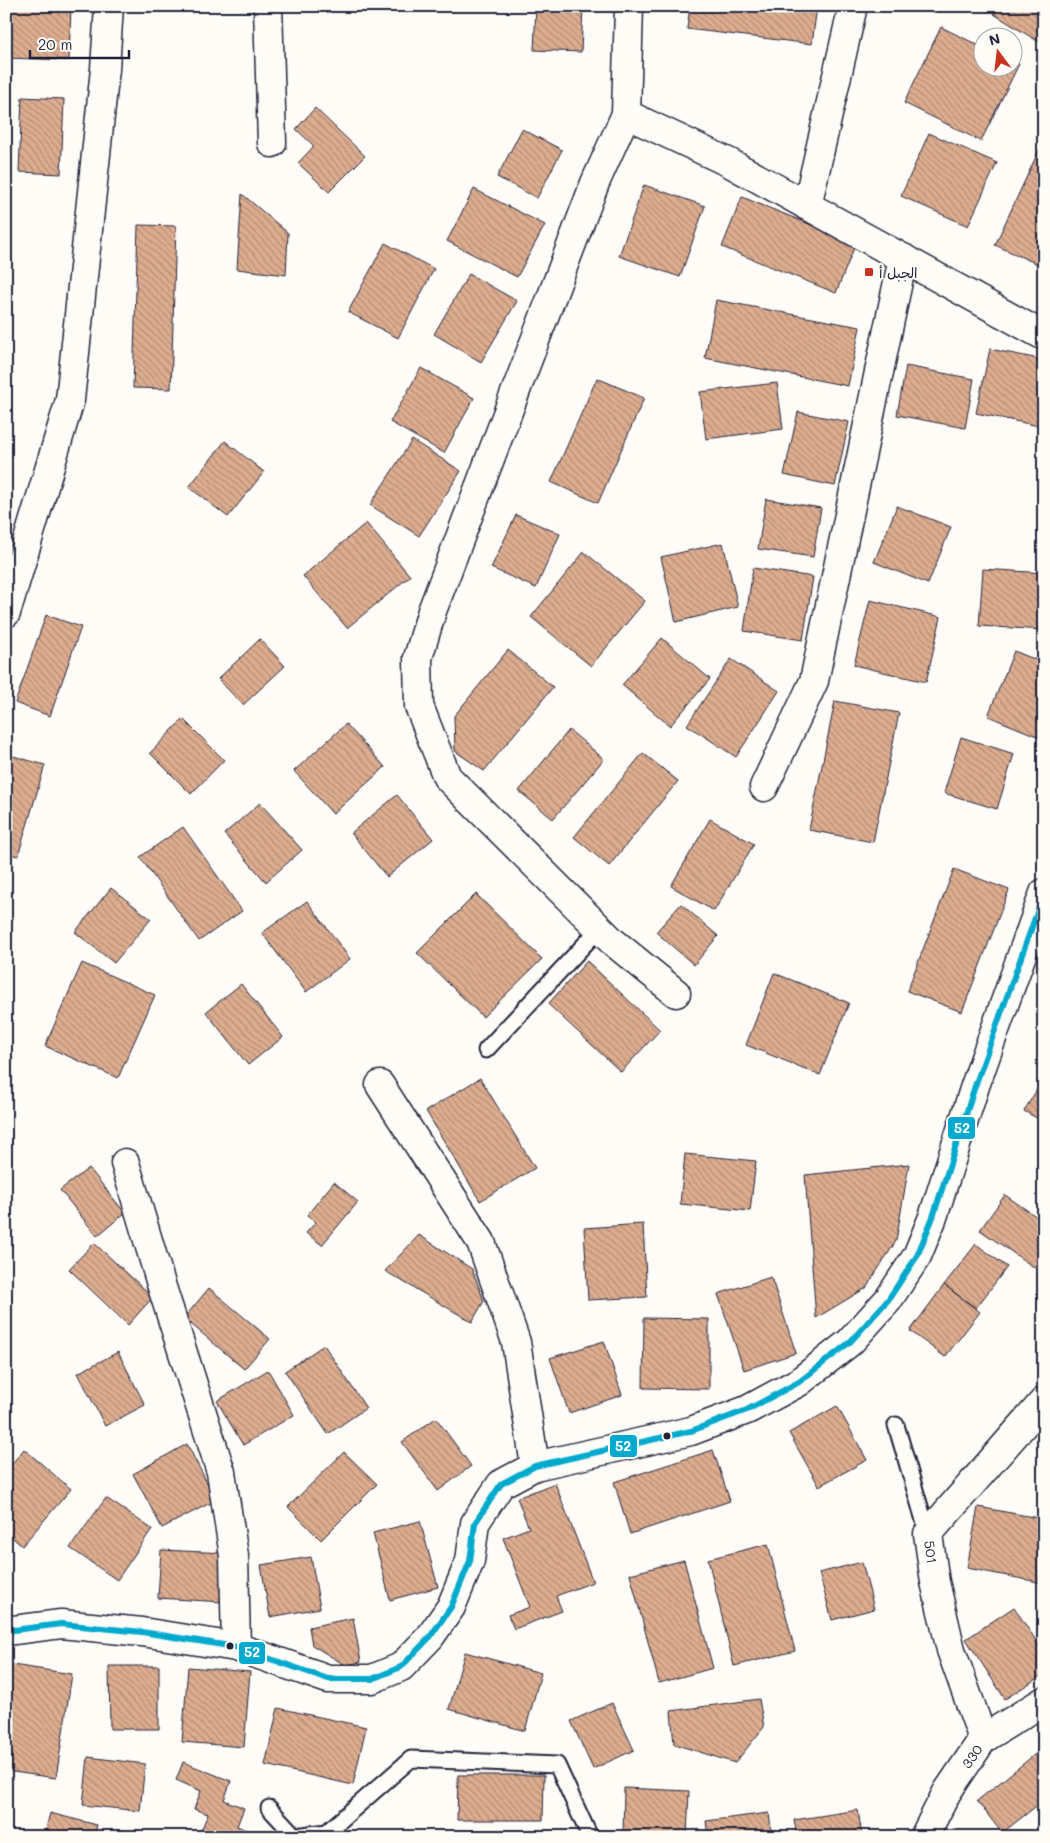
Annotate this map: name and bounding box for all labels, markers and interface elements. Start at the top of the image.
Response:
scale bar [30,28,129,60]
north arrow [972,28,1022,78]
text: N [987,28,1002,50]
text: 20 m [38,34,72,54]
place label: الجبل أ [879,263,917,282]
marker: الجبل أ [863,266,875,278]
line badge: 52 [947,1116,976,1140]
text: 52 [954,1118,970,1137]
unlabelled marker [662,1431,672,1441]
line badge: 52 [609,1434,638,1458]
text: 52 [615,1436,631,1455]
street label: 501 [920,1539,942,1565]
unlabelled marker [225,1641,235,1651]
line badge: 52 [238,1641,266,1665]
text: 52 [244,1642,260,1661]
street label: 330 [957,1740,987,1772]

